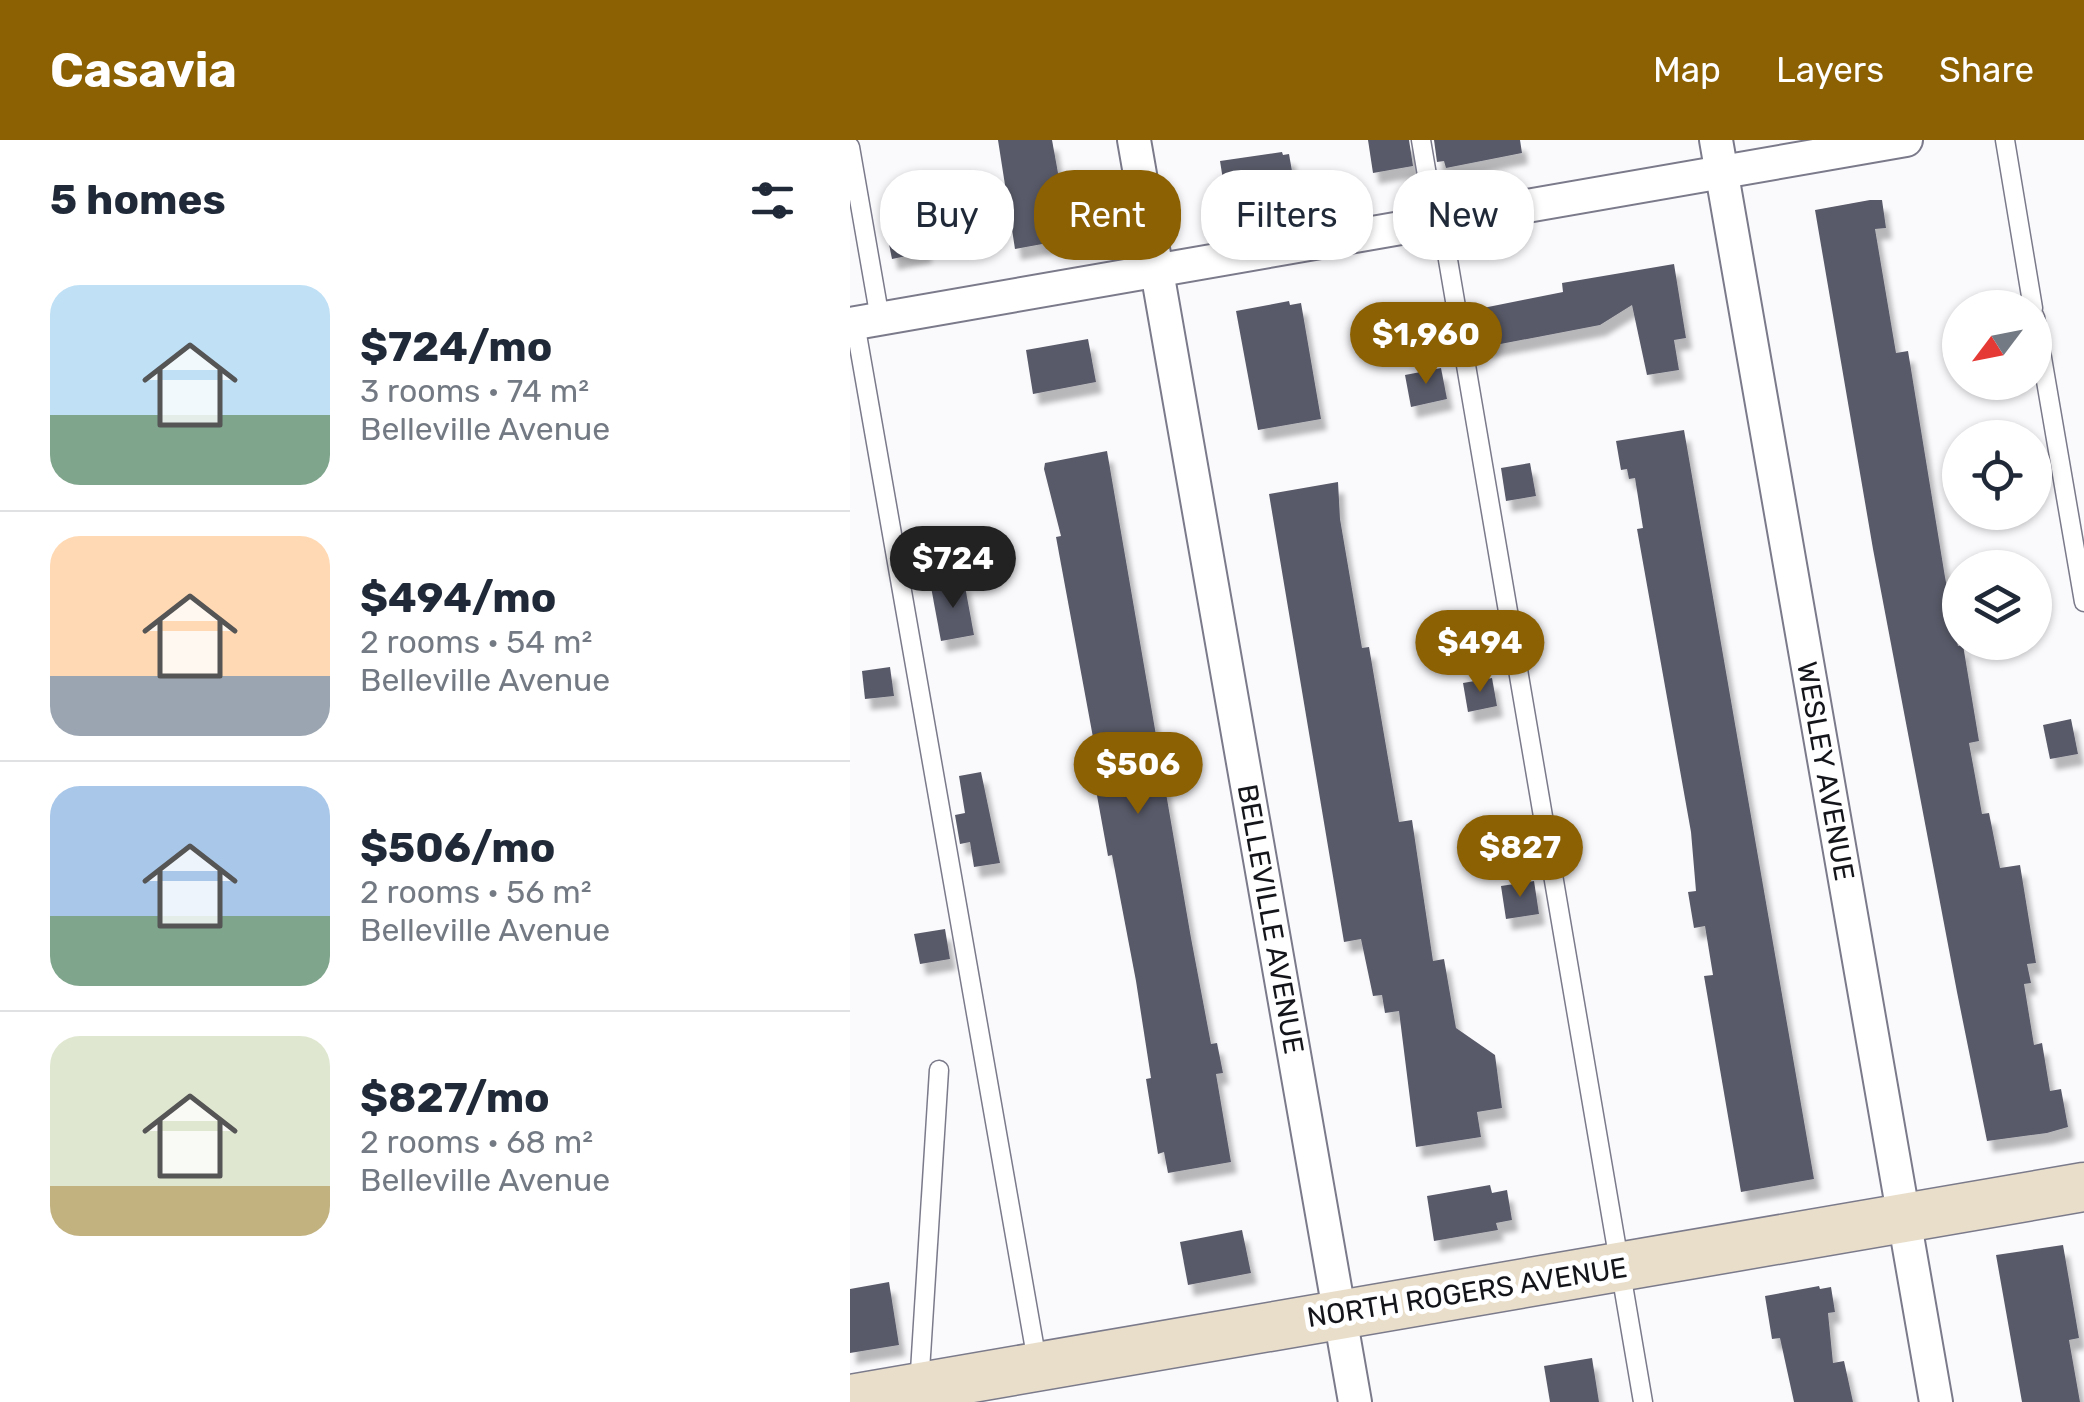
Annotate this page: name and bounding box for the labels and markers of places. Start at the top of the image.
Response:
pin: $1,960 [1345,302,1507,387]
pin: $724 [894,526,1012,611]
pin: $494 [1421,610,1539,695]
pin: $506 [1079,732,1197,817]
pin: $827 [1461,815,1579,900]

